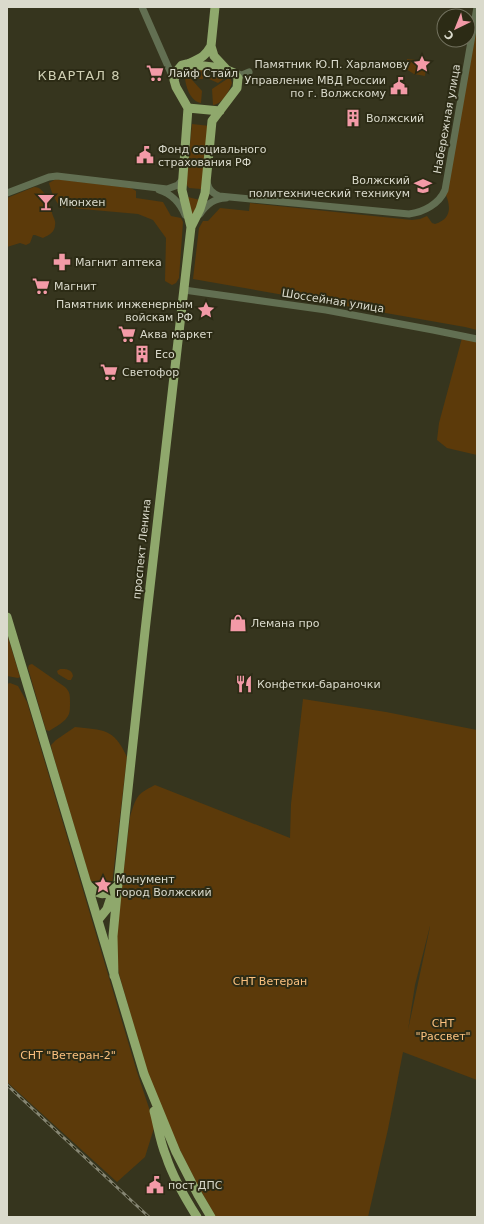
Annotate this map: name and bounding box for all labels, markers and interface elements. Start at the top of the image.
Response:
north arrow [436,8,476,48]
text: С [442,27,457,42]
place icon: Памятник Ю.П. Харламову [412,54,432,74]
place label: Памятник Ю.П. Харламову [254,58,409,71]
supermarket icon: Лайф Стайл [145,63,165,83]
street label: Набережная улица [431,63,463,175]
place label: Лайф Стайл [168,67,238,80]
district label: КВАРТАЛ 8 [38,68,120,83]
place label: Управление МВД России по г. Волжскому [245,74,386,100]
public building icon: Управление МВД России по г. Волжскому [389,76,409,96]
building icon: Волжский [343,108,363,128]
place label: Волжский [366,112,424,125]
place label: Фонд социального страхования РФ [158,143,267,169]
public building icon: Фонд социального страхования РФ [135,145,155,165]
place label: Волжский политехнический техникум [249,174,410,200]
school or university icon: Волжский политехнический техникум [413,176,433,196]
bar icon: Мюнхен [36,192,56,212]
place label: Мюнхен [59,196,105,209]
pharmacy icon: Магнит аптека [52,252,72,272]
place label: Магнит аптека [75,256,162,269]
supermarket icon: Магнит [31,276,51,296]
place label: Магнит [54,280,97,293]
street label: Шоссейная улица [281,286,385,316]
place label: Памятник инженерным войскам РФ [56,298,193,324]
place icon: Памятник инженерным войскам РФ [196,300,216,320]
supermarket icon: Аква маркет [117,324,137,344]
place label: Аква маркет [140,328,213,341]
building icon: Eco [132,344,152,364]
place label: Eco [155,348,175,361]
supermarket icon: Светофор [99,362,119,382]
place label: Светофор [122,366,179,379]
street label: проспект Ленина [130,498,154,600]
shop icon: Лемана про [228,613,248,633]
place label: Лемана про [251,617,320,630]
restaurant icon: Конфетки-бараночки [234,674,254,694]
place label: Конфетки-бараночки [257,678,381,691]
place label: Монумент город Волжский [116,873,212,899]
place icon: Монумент город Волжский [93,875,113,895]
park label: СНТ Ветеран [233,975,307,988]
park label: СНТ "Рассвет" [415,1017,471,1043]
park label: СНТ "Ветеран-2" [20,1049,116,1062]
public building icon: пост ДПС [145,1175,165,1195]
place label: пост ДПС [168,1179,223,1192]

